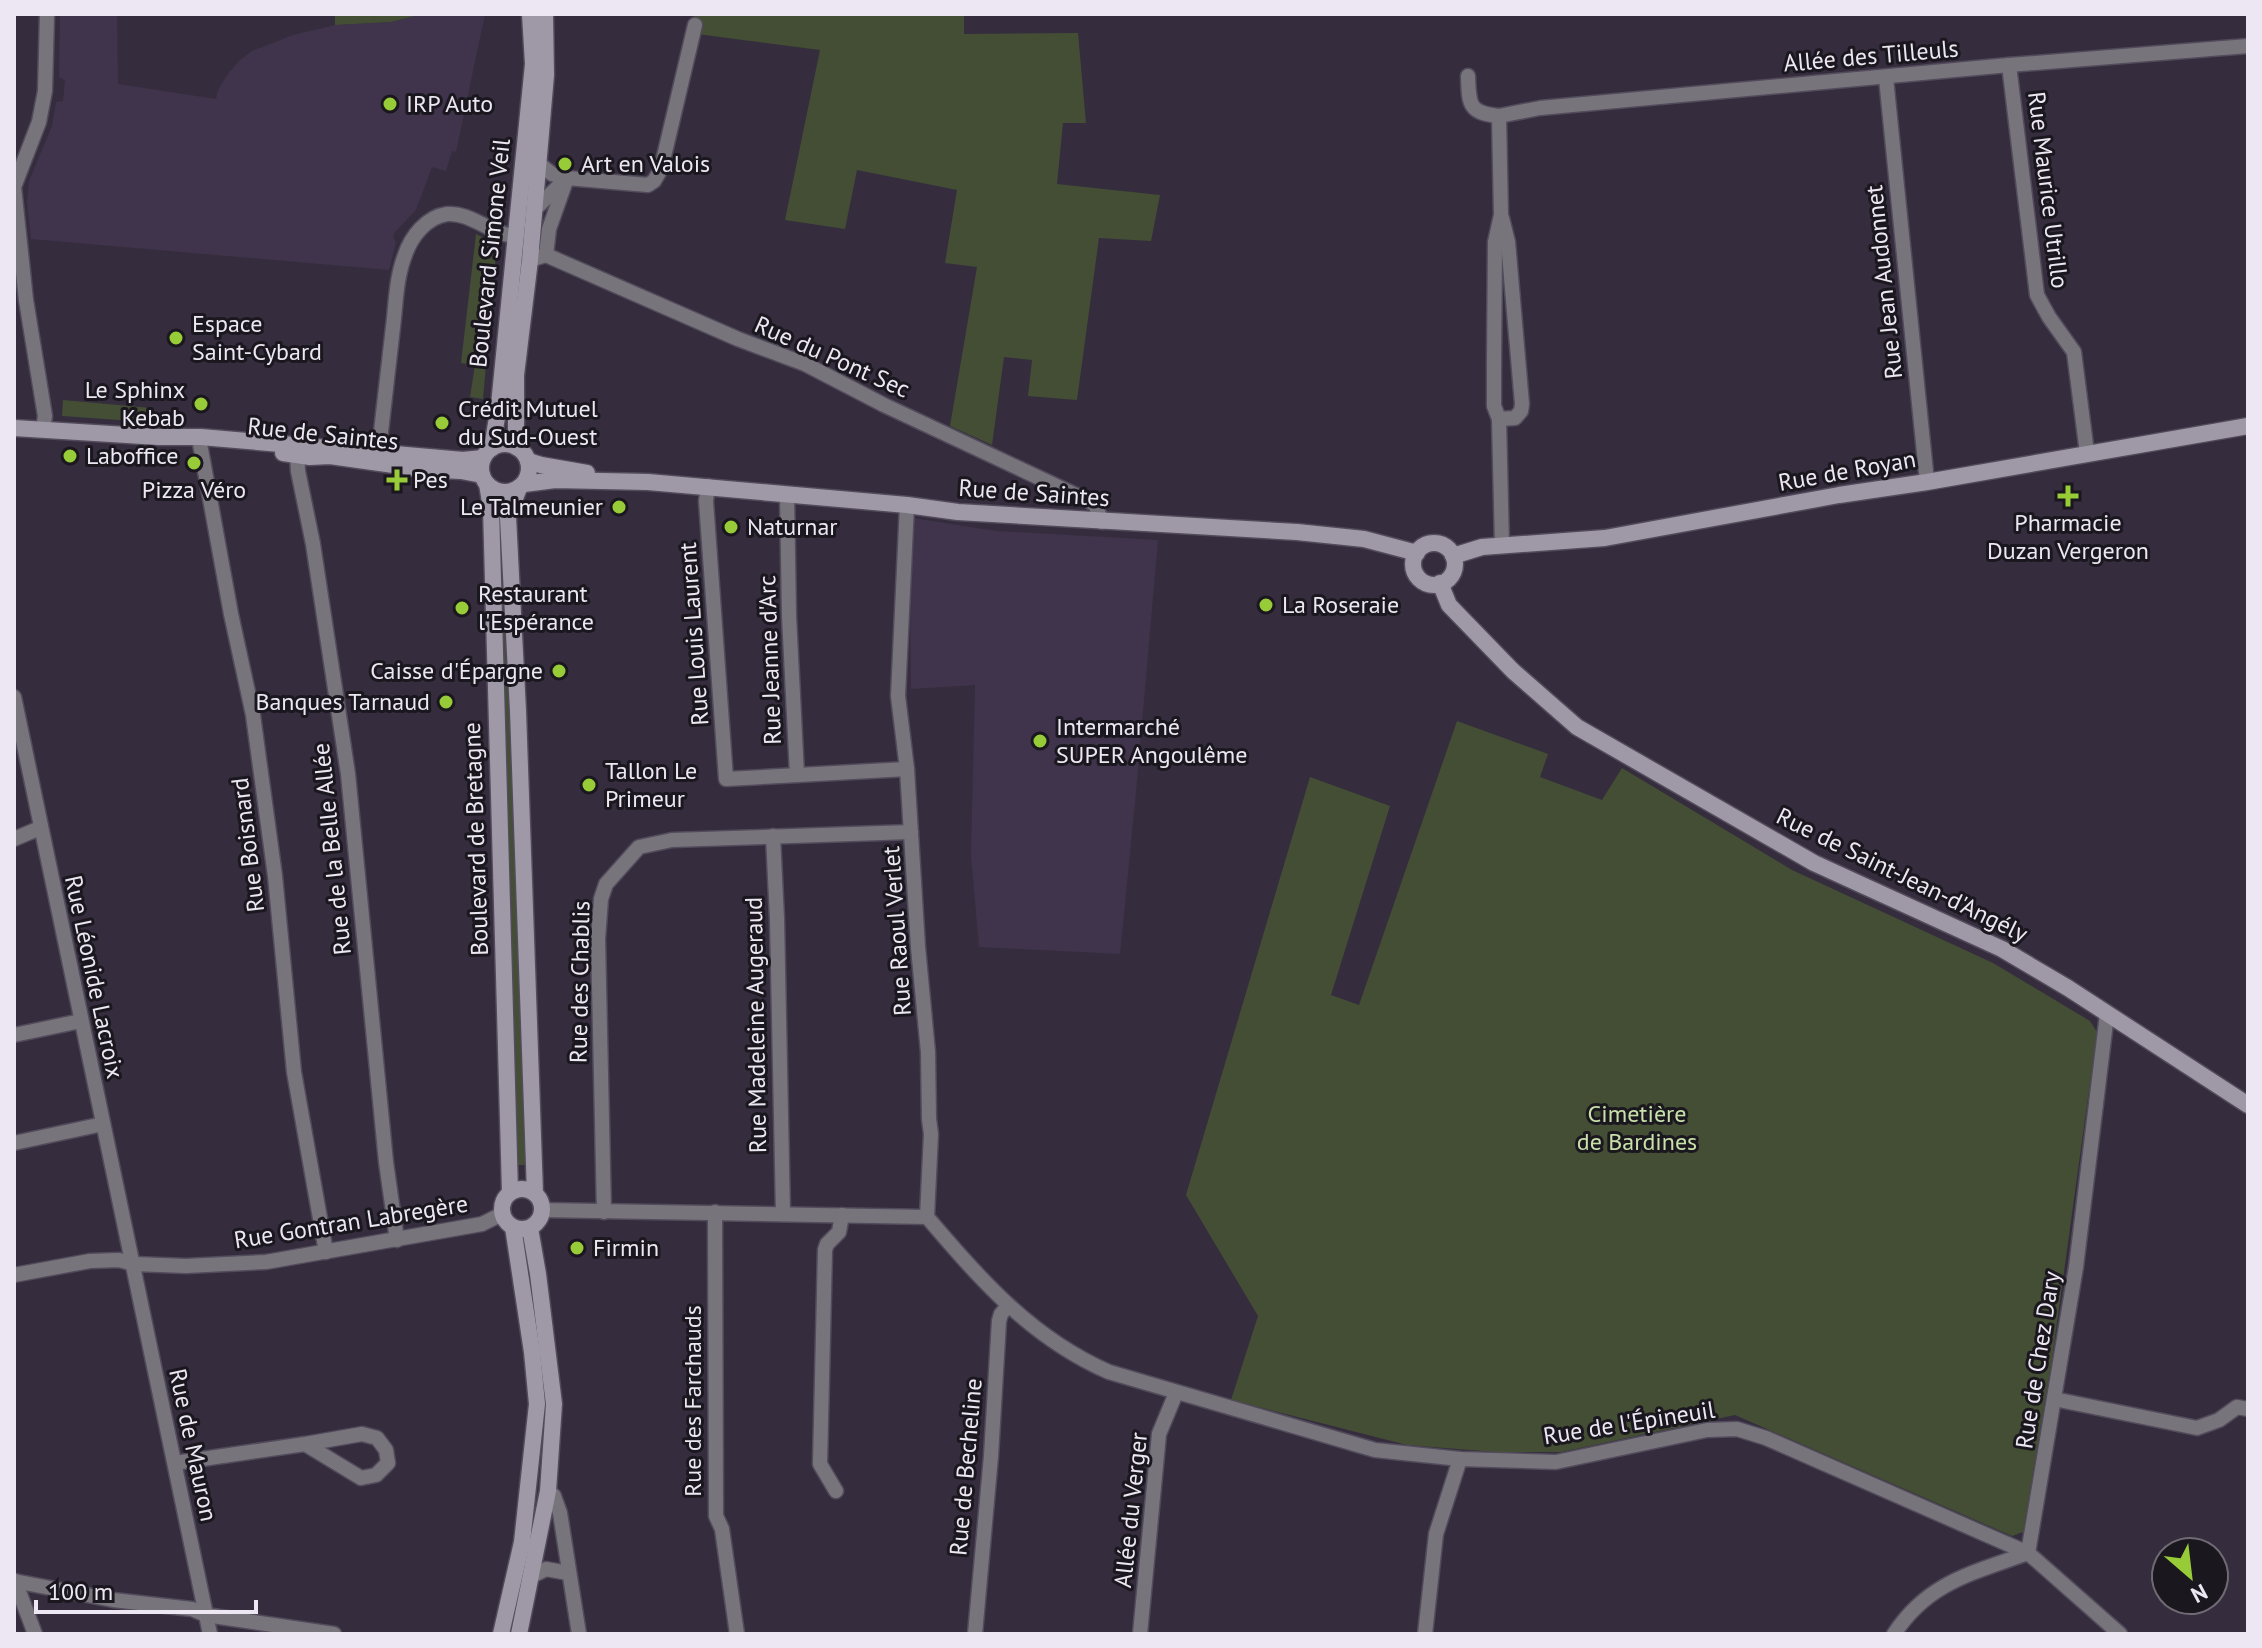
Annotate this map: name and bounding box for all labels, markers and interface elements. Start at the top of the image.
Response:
street label: Allée des Tilleuls [1782,32,1960,79]
place label: IRP Auto [406,88,493,119]
street label: Rue Maurice Utrillo [2021,90,2076,290]
marker: IRP Auto [381,95,399,113]
street label: Boulevard Simone Veil [462,137,517,369]
place label: Art en Valois [581,148,710,179]
marker: Art en Valois [556,155,574,173]
street label: Rue Jean Audonnet [1858,184,1909,381]
place label: Espace Saint-Cybard [192,308,322,367]
street label: Rue du Pont Sec [750,309,915,405]
marker: Espace Saint-Cybard [167,329,185,347]
place label: Le Sphinx Kebab [85,374,185,433]
place label: Crédit Mutuel du Sud-Ouest [458,393,598,452]
marker: Le Sphinx Kebab [192,395,210,413]
street label: Rue de Saintes [246,410,400,457]
marker: Crédit Mutuel du Sud-Ouest [433,414,451,432]
place label: Laboffice [86,440,178,471]
street label: Rue de Royan [1776,443,1918,498]
marker: Laboffice [61,447,79,465]
marker: Pizza Véro [185,454,203,472]
place label: Pes [413,464,448,495]
marker: Pes [388,471,406,489]
street label: Rue de Saintes [957,472,1111,513]
place label: Pizza Véro [142,474,246,505]
marker: Pharmacie Duzan Vergeron [2059,487,2077,505]
place label: Le Talmeunier [460,491,603,522]
marker: Le Talmeunier [610,498,628,516]
place label: Pharmacie Duzan Vergeron [1987,507,2149,566]
place label: Naturnar [747,511,837,542]
marker: Naturnar [722,518,740,536]
street label: Rue Louis Laurent [672,541,715,727]
street label: Rue Jeanne d'Arc [751,574,788,745]
place label: Restaurant l'Espérance [478,578,594,637]
place label: La Roseraie [1282,589,1399,620]
marker: La Roseraie [1257,596,1275,614]
marker: Restaurant l'Espérance [453,599,471,617]
place label: Caisse d'Épargne [370,655,543,686]
marker: Caisse d'Épargne [550,662,568,680]
place label: Banques Tarnaud [255,686,430,717]
marker: Banques Tarnaud [437,693,455,711]
place label: Intermarché SUPER Angoulême [1056,711,1247,770]
street label: Boulevard de Bretagne [456,722,495,956]
marker: Intermarché SUPER Angoulême [1031,732,1049,750]
street label: Rue de la Belle Allée [305,742,358,956]
place label: Tallon Le Primeur [605,755,697,814]
street label: Rue Boisnard [224,776,271,914]
marker: Tallon Le Primeur [580,776,598,794]
street label: Rue de Saint-Jean-d'Angély [1771,800,2033,949]
street label: Rue Raoul Verlet [875,845,918,1017]
street label: Rue Léonide Lacroix [58,872,131,1081]
street label: Rue Madeleine Augeraud [738,897,773,1153]
street label: Rue des Chablis [563,901,596,1063]
park label: Cimetière de Bardines [1577,1098,1697,1157]
street label: Rue Gontran Labregère [232,1188,470,1255]
place label: Firmin [593,1232,659,1263]
marker: Firmin [568,1239,586,1257]
street label: Rue de Chez Dary [2008,1269,2067,1451]
street label: Rue des Farchauds [677,1305,708,1497]
street label: Rue de Mauron [162,1366,225,1524]
street label: Rue de Becheline [942,1377,989,1557]
street label: Rue de l'Épineuil [1541,1394,1717,1451]
street label: Allée du Verger [1107,1431,1154,1589]
north arrow [2150,1536,2230,1616]
scale bar [36,1564,256,1614]
text: 100 m [48,1576,113,1607]
text: N [2186,1578,2212,1609]

